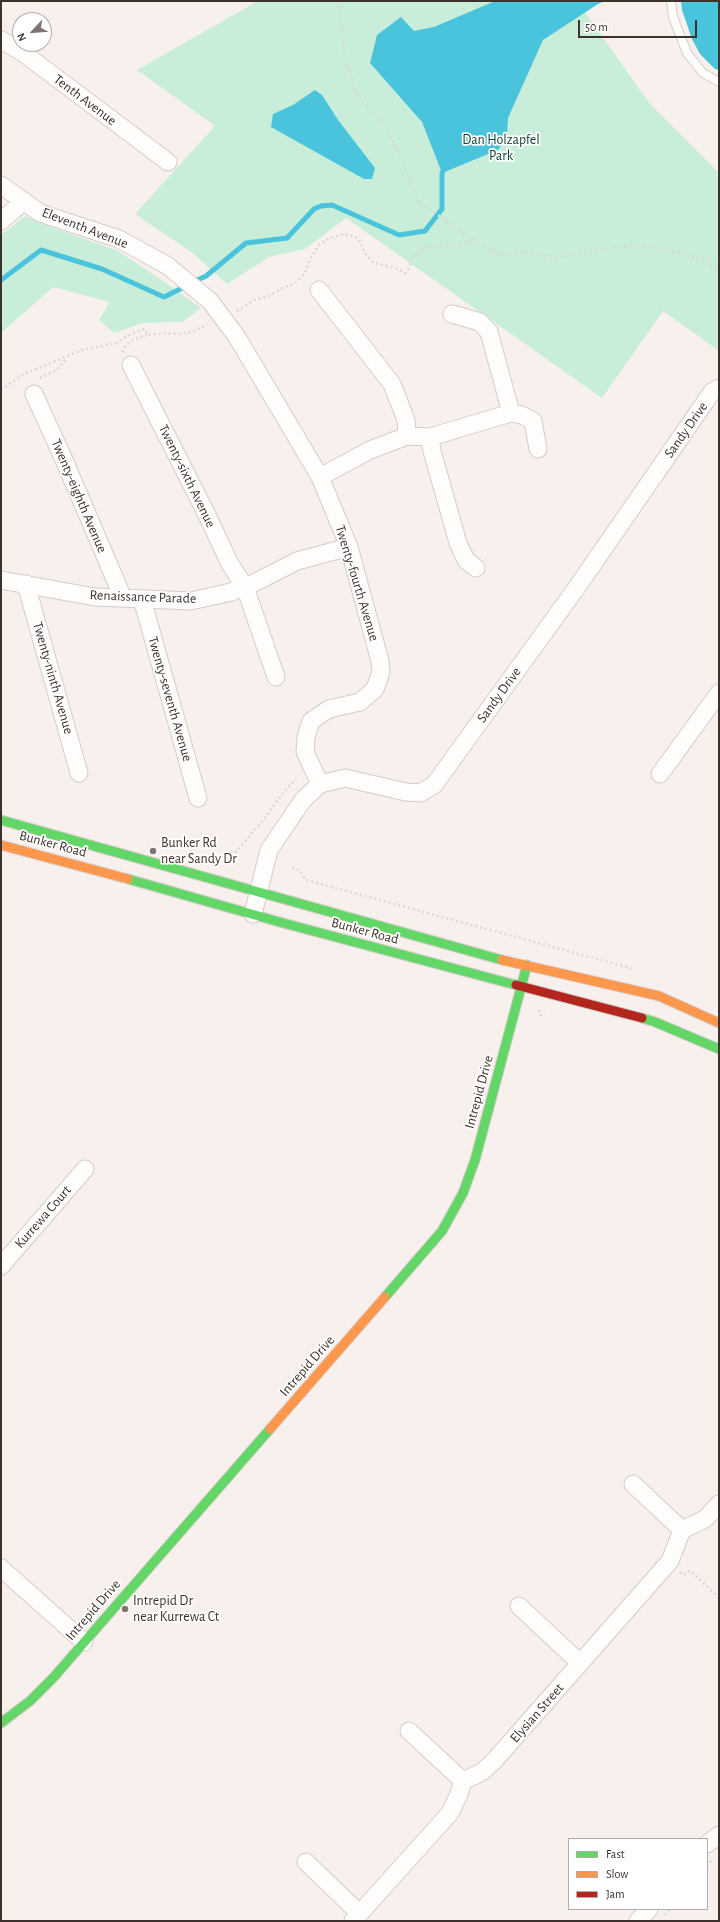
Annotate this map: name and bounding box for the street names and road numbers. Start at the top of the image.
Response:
street label: Tenth Avenue [50,71,120,129]
street label: Eleventh Avenue [40,204,130,252]
street label: Sandy Drive [661,399,711,461]
street label: Twenty-sixth Avenue [155,422,219,530]
street label: Twenty-eighth Avenue [47,437,111,555]
street label: Twenty-fourth Avenue [331,523,383,643]
street label: Renaissance Parade [89,587,197,607]
street label: Twenty-ninth Avenue [29,620,77,736]
street label: Twenty-seventh Avenue [144,635,196,763]
street label: Sandy Drive [473,664,525,726]
street label: Bunker Road [17,827,89,861]
street label: Bunker Road [329,914,401,948]
street label: Intrepid Drive [461,1053,497,1131]
street label: Kurrewa Court [11,1182,75,1252]
street label: Intrepid Drive [276,1332,338,1400]
street label: Intrepid Drive [62,1576,124,1644]
street label: Elysian Street [507,1680,567,1746]

